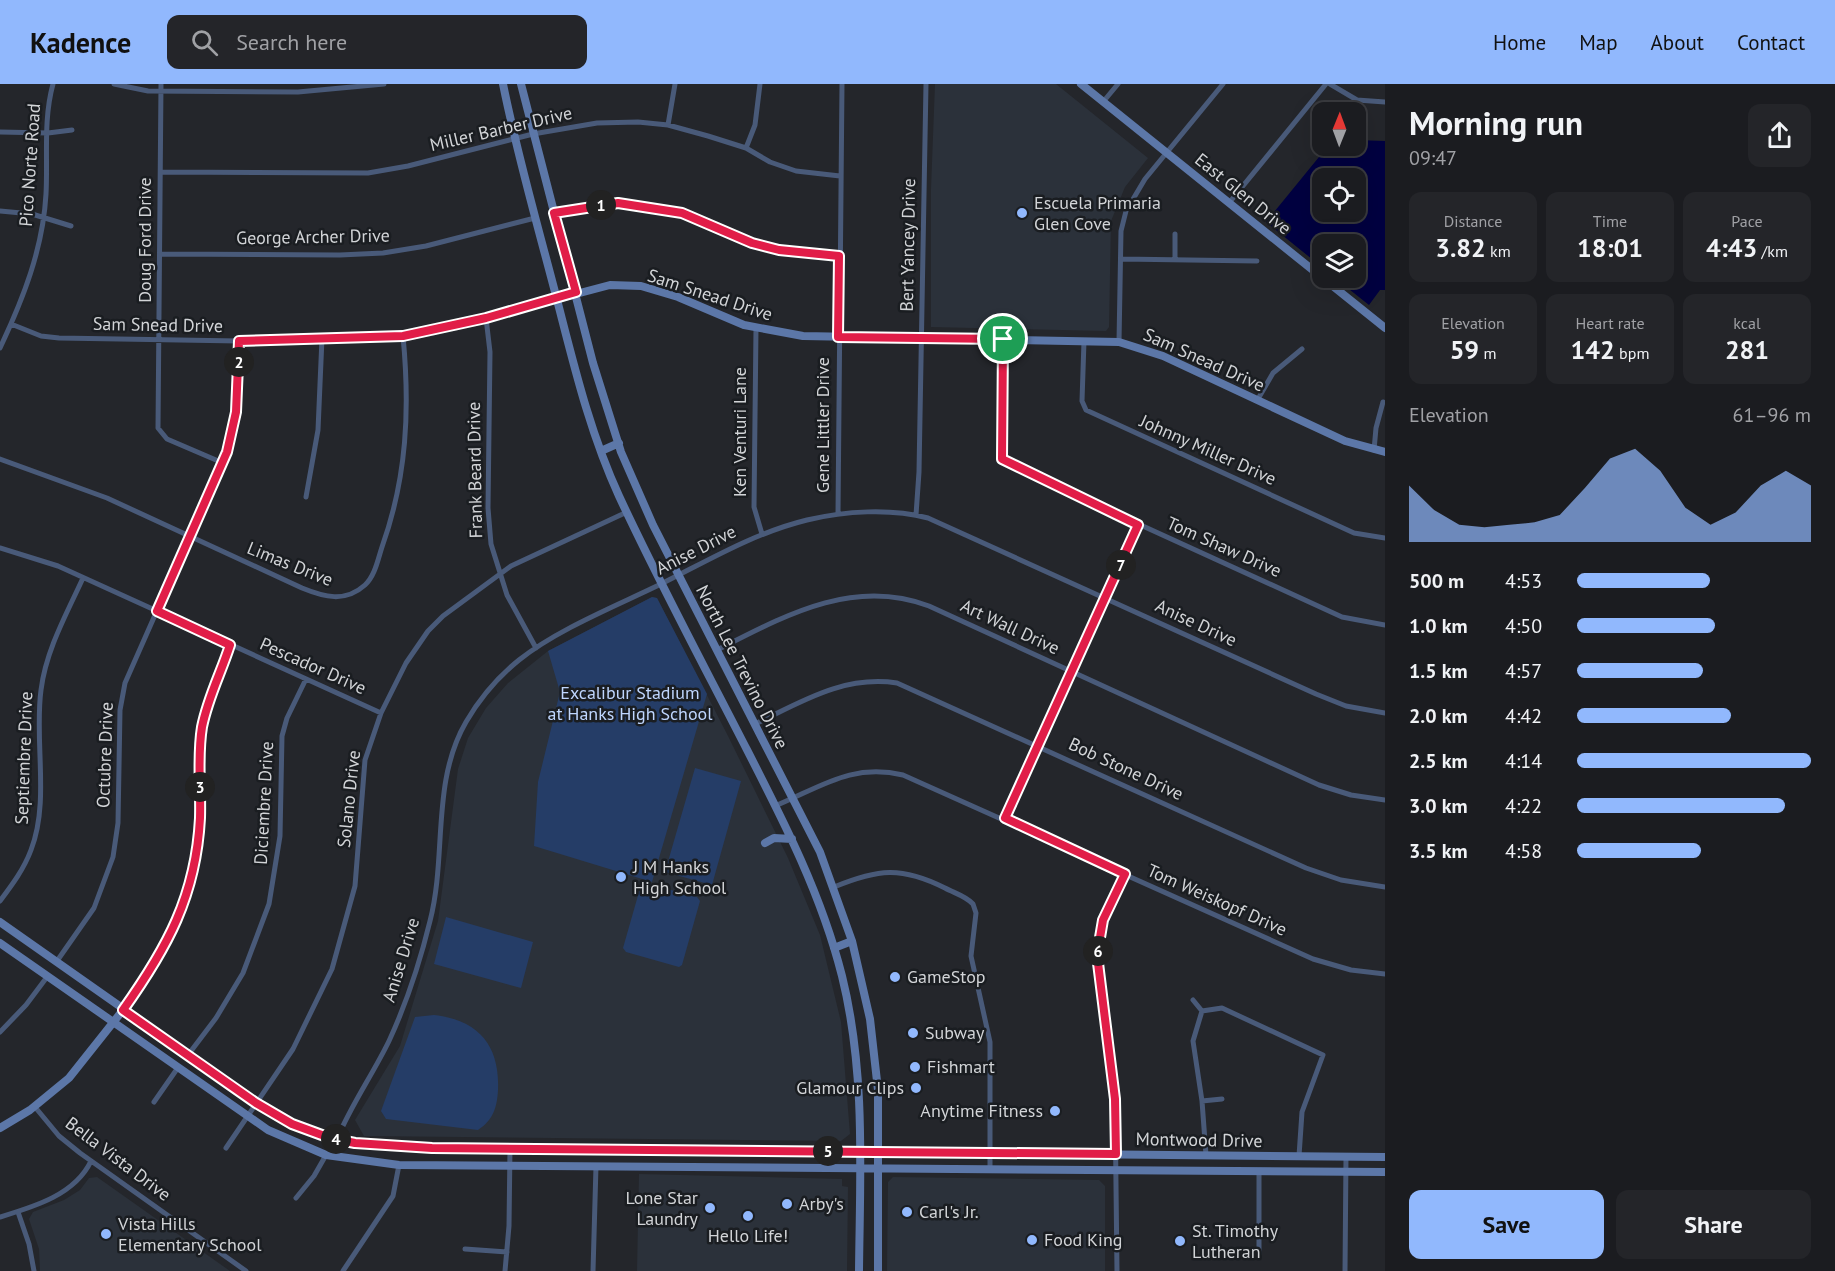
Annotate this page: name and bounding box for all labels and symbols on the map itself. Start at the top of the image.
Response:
street label: Miller Barber Drive [427,101,574,156]
north arrow [1312,102,1366,156]
street label: Pico Norte Road [14,103,45,227]
street label: East Glen Drive [1190,148,1296,240]
street label: Doug Ford Drive [133,177,156,303]
street label: Bert Yancey Drive [895,178,920,312]
pin: 1 [586,190,616,220]
place label: Escuela Primaria Glen Cove [1034,191,1161,235]
marker: Escuela Primaria Glen Cove [1015,206,1029,220]
street label: George Archer Drive [236,224,390,249]
street label: Sam Snead Drive [645,263,776,326]
street label: Sam Snead Drive [93,312,223,337]
pin [977,313,1028,364]
street label: Sam Snead Drive [1140,323,1268,397]
pin: 2 [224,347,254,377]
street label: Gene Littler Drive [811,357,834,493]
street label: Ken Venturi Lane [728,367,751,497]
street label: Frank Beard Drive [462,402,487,539]
street label: Johnny Miller Drive [1135,409,1280,490]
street label: Tom Shaw Drive [1163,511,1285,582]
street label: Anise Drive [652,520,740,580]
street label: Limas Drive [244,536,336,591]
pin: 7 [1106,550,1136,580]
street label: North Lee Trevino Drive [691,581,794,753]
street label: Art Wall Drive [957,594,1063,659]
street label: Anise Drive [1152,594,1241,651]
street label: Pescador Drive [257,632,370,699]
park label: Excalibur Stadium at Hanks High School [547,681,713,725]
street label: Septiembre Drive [10,691,37,825]
street label: Octubre Drive [91,701,118,809]
street label: Bob Stone Drive [1065,732,1187,805]
street label: Diciembre Drive [249,741,278,865]
street label: Solano Drive [332,749,365,849]
pin: 3 [185,772,215,802]
place label: J M Hanks High School [632,855,727,899]
street label: Tom Weiskopf Drive [1144,858,1291,941]
marker: J M Hanks High School [614,870,628,884]
street label: Anise Drive [377,915,424,1005]
pin: 6 [1083,936,1113,966]
place label: GameStop [907,965,986,988]
marker: GameStop [888,970,902,984]
place label: Subway [925,1021,985,1044]
marker: Subway [906,1026,920,1040]
place label: Fishmart [927,1055,995,1078]
marker: Fishmart [908,1060,922,1074]
place label: Glamour Clips [796,1076,904,1099]
marker: Glamour Clips [909,1081,923,1095]
place label: Anytime Fitness [920,1099,1043,1122]
marker: Anytime Fitness [1048,1104,1062,1118]
street label: Bella Vista Drive [61,1111,176,1206]
pin: 4 [321,1124,351,1154]
street label: Montwood Drive [1135,1127,1263,1152]
pin: 5 [813,1136,843,1166]
place label: Lone Star Laundry [626,1186,699,1230]
place label: Arby's [799,1192,844,1215]
marker: Arby's [780,1197,794,1211]
place label: Carl's Jr. [919,1200,979,1223]
marker: Lone Star Laundry [703,1201,717,1215]
marker: Carl's Jr. [900,1205,914,1219]
marker: Hello Life! [741,1209,755,1223]
place label: Vista Hills Elementary School [117,1212,262,1256]
place label: St. Timothy Lutheran [1192,1219,1279,1263]
place label: Hello Life! [708,1224,788,1247]
marker: Vista Hills Elementary School [99,1227,113,1241]
place label: Food King [1044,1228,1122,1251]
marker: Food King [1025,1233,1039,1247]
marker: St. Timothy Lutheran [1173,1234,1187,1248]

